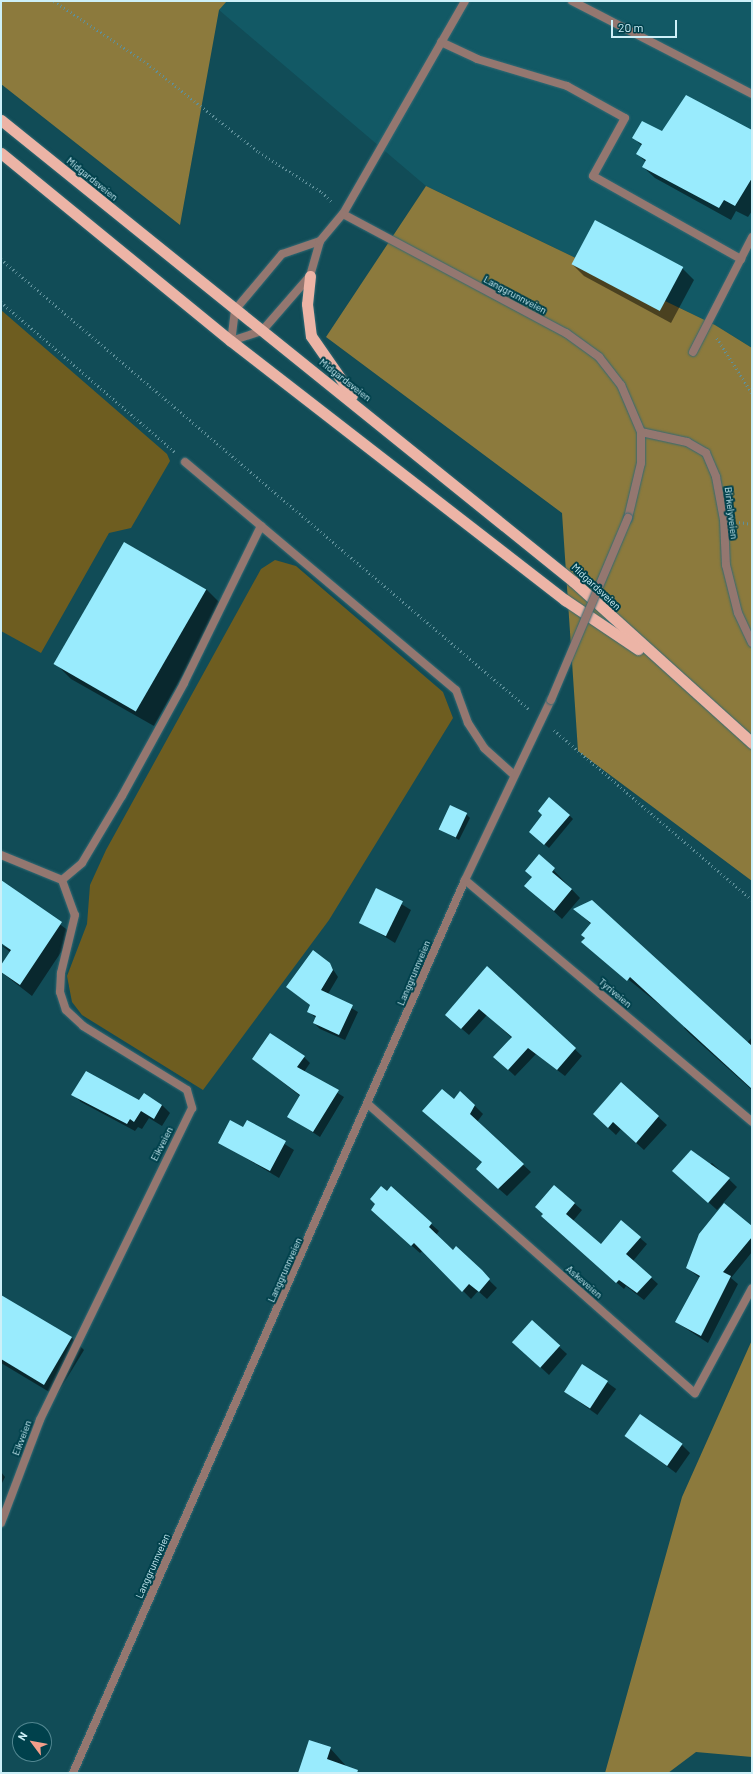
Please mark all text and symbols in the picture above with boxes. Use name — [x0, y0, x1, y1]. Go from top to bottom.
scale bar — [613, 12, 679, 38]
text: 20 m — [618, 20, 644, 34]
street label: Midgardsveien — [64, 155, 120, 203]
street label: Langgrunnveien — [481, 273, 549, 317]
street label: Midgardsveien — [317, 356, 373, 404]
street label: Birkelyveien — [722, 486, 740, 540]
street label: Midgardsveien — [569, 561, 623, 613]
street label: Langgrunnveien — [395, 939, 433, 1007]
street label: Tyriveien — [596, 976, 634, 1010]
street label: Eikveien — [148, 1125, 176, 1163]
street label: Langgrunnveien — [265, 1236, 305, 1304]
street label: Askeveien — [563, 1263, 605, 1301]
street label: Eikveien — [10, 1419, 34, 1457]
street label: Langgrunnveien — [133, 1532, 173, 1600]
north arrow — [12, 1722, 52, 1762]
text: N — [15, 1729, 30, 1742]

